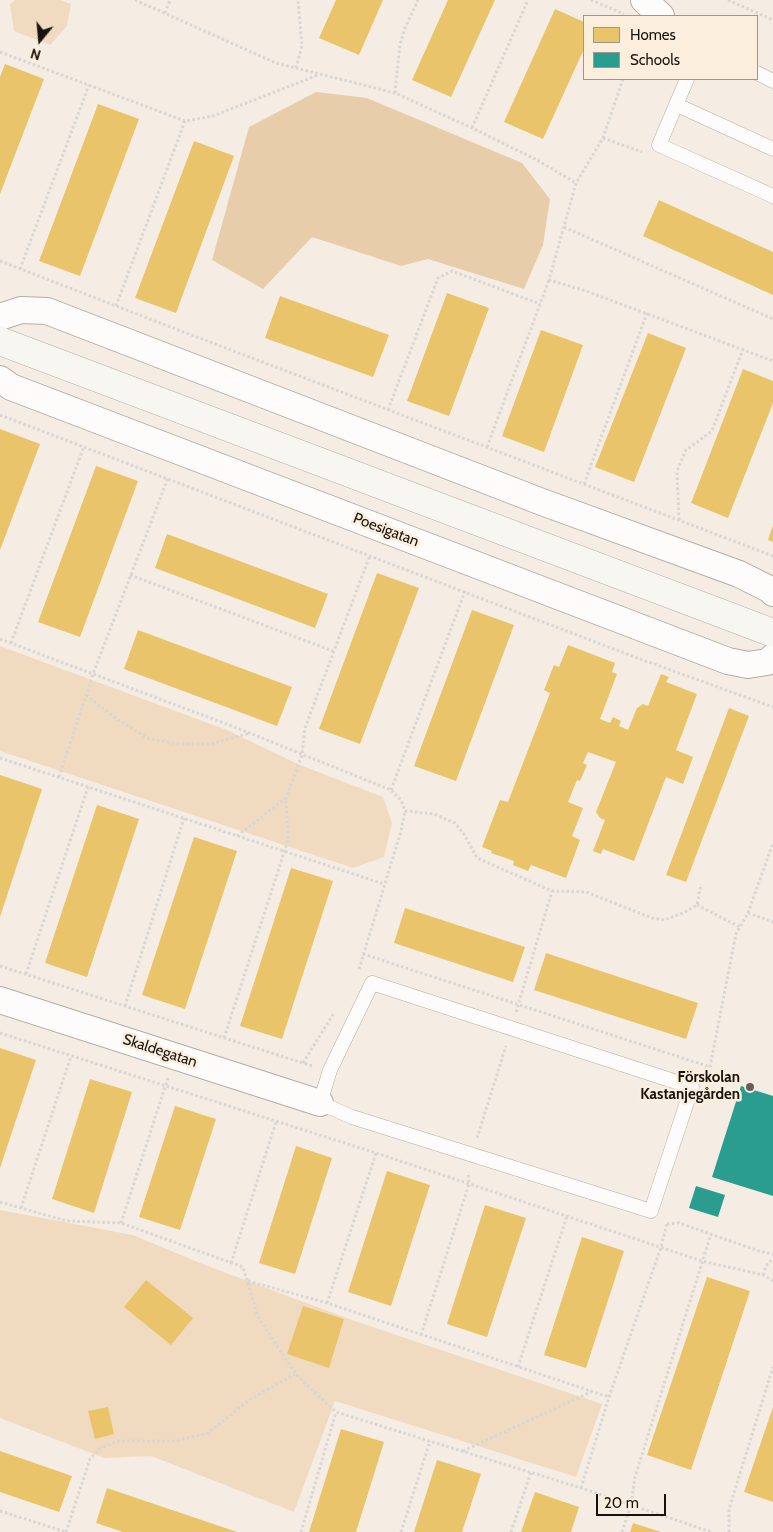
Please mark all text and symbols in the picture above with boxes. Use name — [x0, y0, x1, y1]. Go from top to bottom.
north arrow — [15, 15, 65, 65]
legend — [583, 15, 758, 80]
text: Homes — [630, 26, 676, 44]
text: N — [28, 44, 43, 64]
text: Schools — [630, 51, 680, 69]
street label: Poesigatan — [351, 509, 421, 551]
street label: Skaldegatan — [121, 1031, 199, 1071]
place label: Förskolan Kastanjegården — [640, 1069, 740, 1104]
marker: Förskolan Kastanjegården — [744, 1081, 756, 1093]
scale bar — [598, 1484, 668, 1516]
text: 20 m — [604, 1494, 639, 1512]

